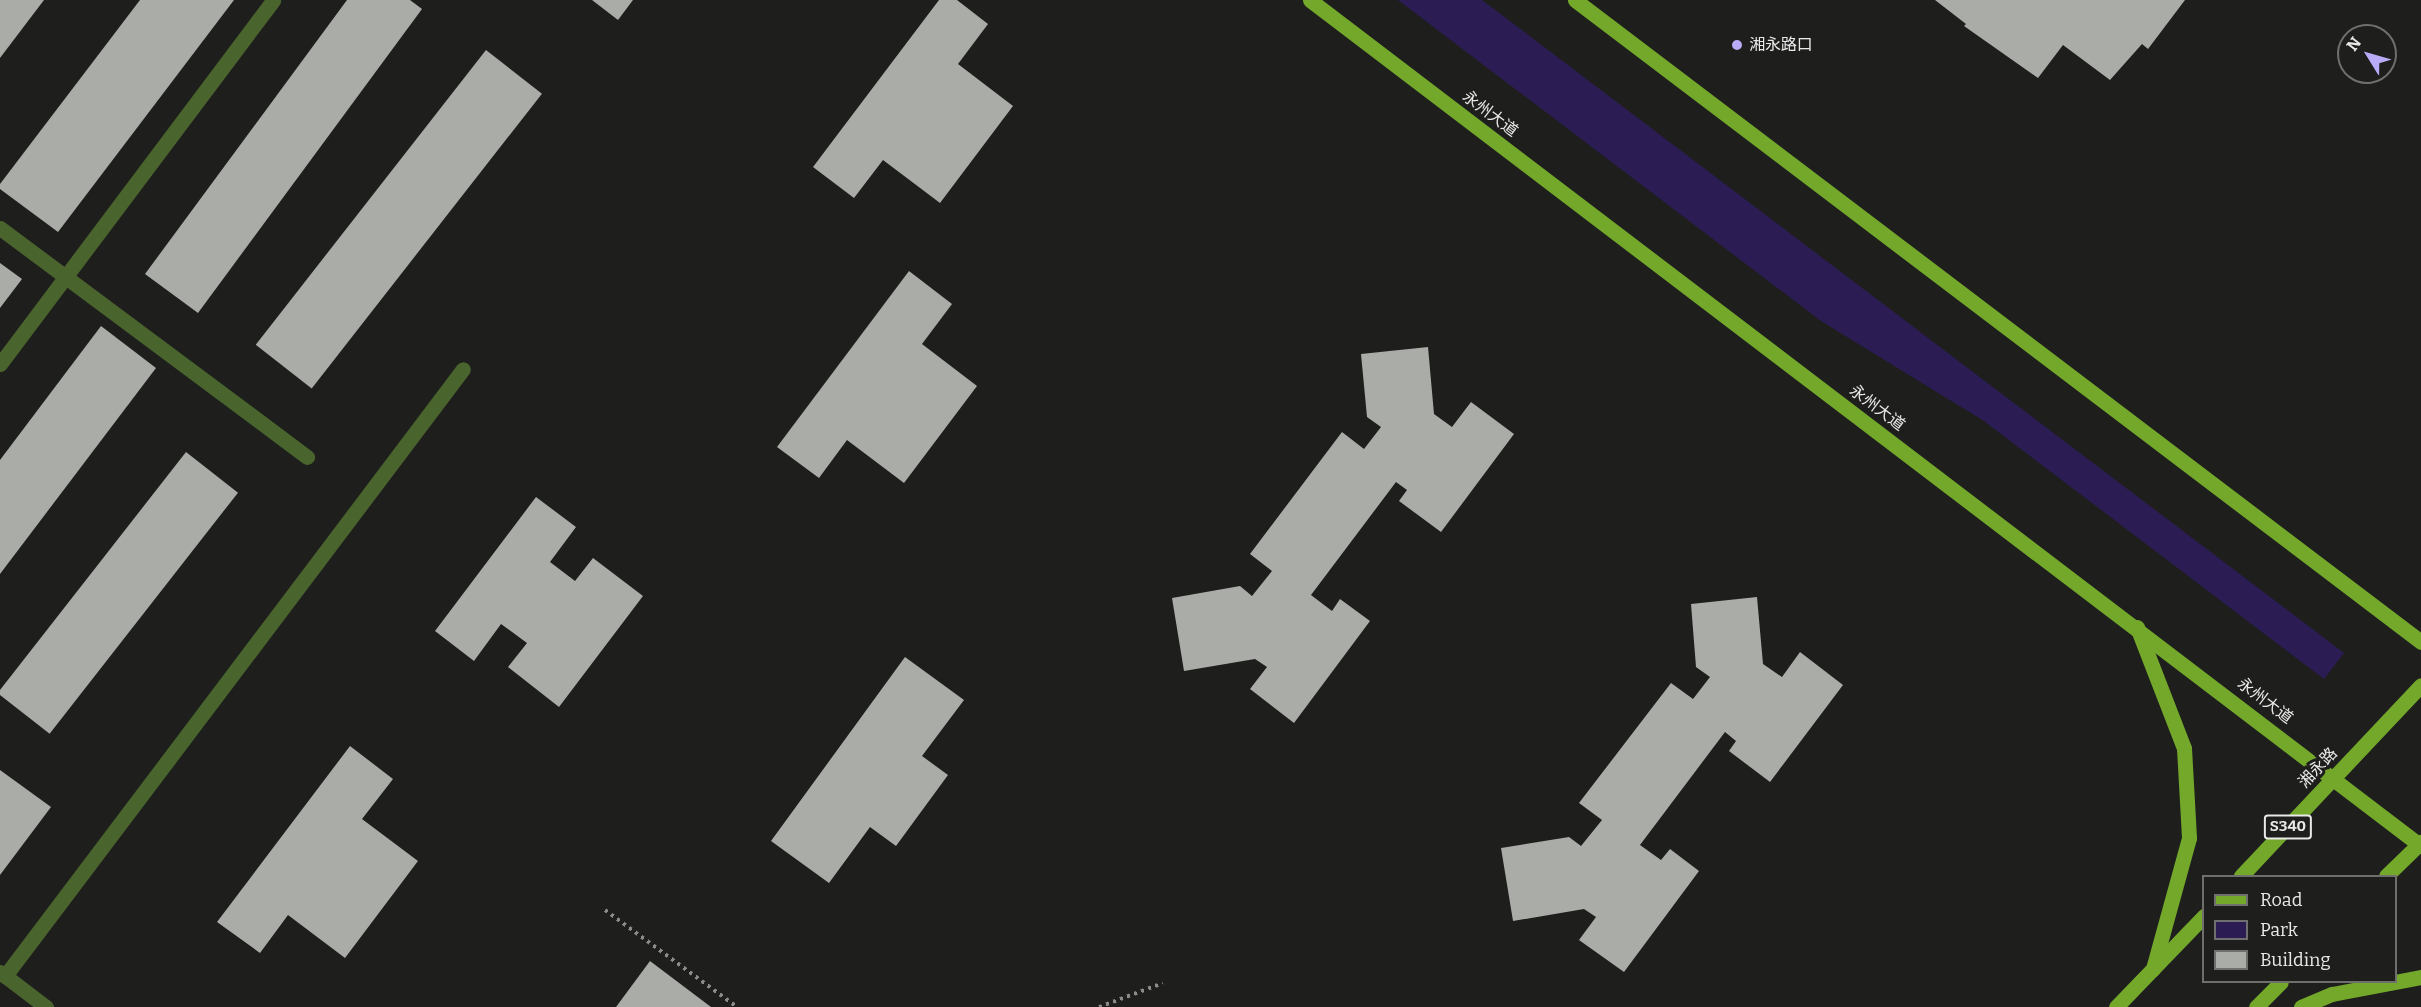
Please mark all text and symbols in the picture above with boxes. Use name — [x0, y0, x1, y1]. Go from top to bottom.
north arrow — [2337, 24, 2397, 84]
text: N — [2343, 33, 2365, 55]
place label: 湘永路口 — [1749, 35, 1813, 55]
marker: 湘永路口 — [1730, 38, 1744, 52]
street label: 永州大道 — [1459, 87, 1521, 141]
street label: 永州大道 — [1846, 381, 1908, 435]
street label: 永州大道 — [2234, 674, 2296, 728]
street label: 湘永路 — [2295, 744, 2341, 792]
road number: S340 — [2262, 815, 2314, 839]
legend — [2202, 875, 2397, 983]
text: Road — [2260, 889, 2302, 911]
text: Park — [2260, 919, 2298, 941]
text: Building — [2260, 949, 2331, 971]

